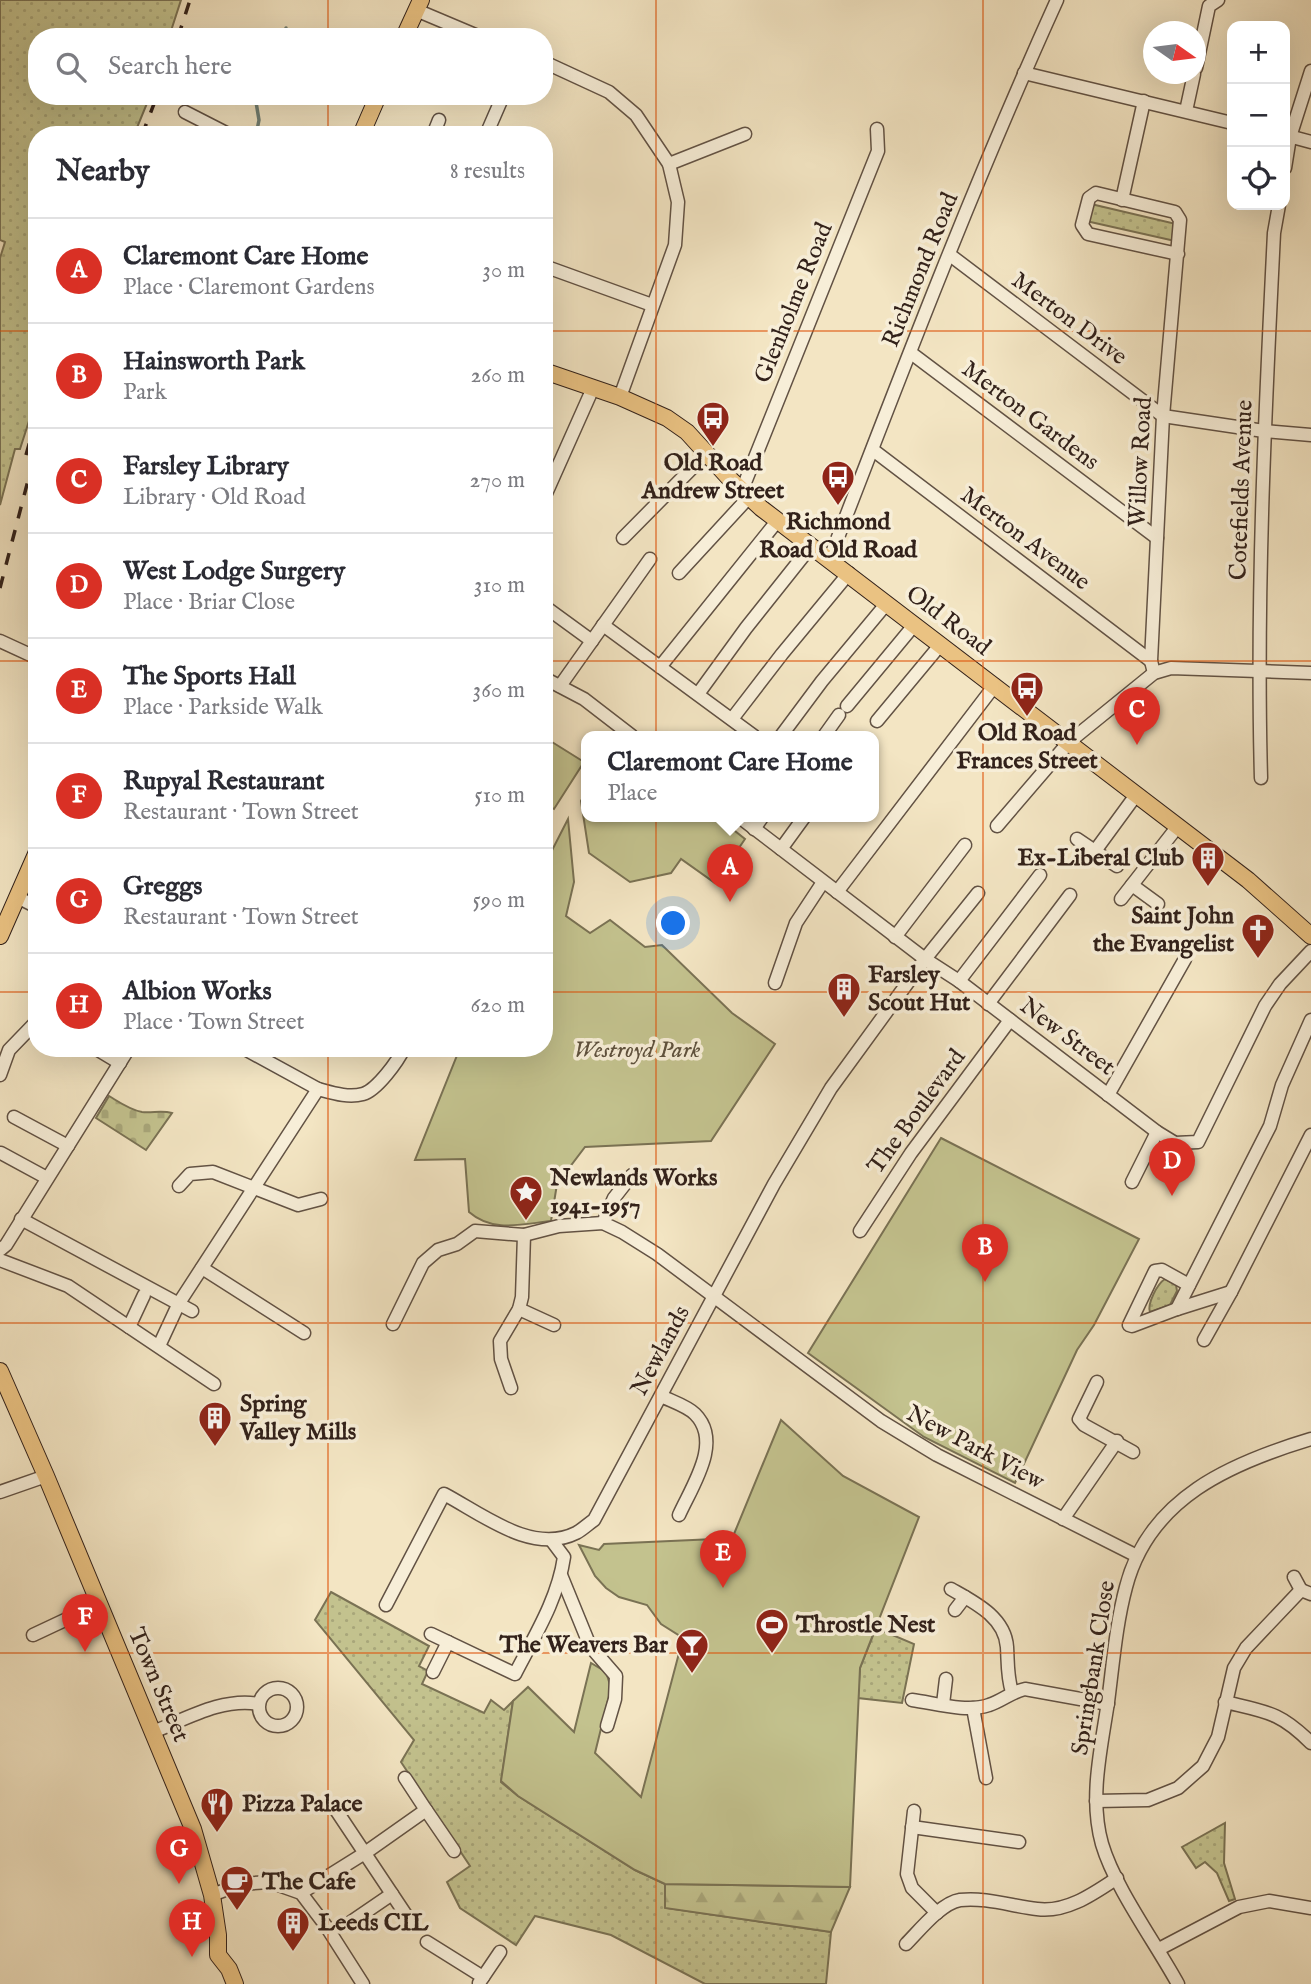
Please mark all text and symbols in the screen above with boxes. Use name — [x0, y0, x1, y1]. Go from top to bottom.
north arrow — [1143, 21, 1206, 84]
map controls — [1227, 21, 1290, 210]
button: + — [1227, 21, 1290, 84]
search box — [28, 28, 553, 105]
icon: search — [52, 48, 90, 86]
text: Search here — [108, 50, 232, 83]
button: − — [1227, 84, 1290, 147]
button: locate — [1227, 147, 1290, 210]
text: Nearby — [56, 153, 149, 191]
text: 8 results — [450, 157, 525, 186]
street label: Richmond Road — [876, 188, 966, 352]
street label: Glenholme Road — [748, 218, 840, 388]
text: Claremont Care Home — [123, 240, 369, 273]
text: A — [71, 256, 87, 285]
text: 30 m — [482, 256, 525, 285]
street label: Merton Drive — [1005, 265, 1133, 373]
text: Place · Claremont Gardens — [123, 273, 375, 302]
text: Hainsworth Park — [123, 345, 305, 378]
street label: Merton Gardens — [955, 354, 1105, 478]
text: B — [71, 361, 87, 390]
text: 260 m — [470, 361, 525, 390]
text: Park — [123, 378, 167, 407]
street label: Willow Road — [1122, 396, 1160, 528]
bus stop icon: Old Road Andrew Street — [694, 399, 732, 448]
street label: Cotefields Avenue — [1223, 399, 1261, 581]
place label: Old Road Andrew Street — [641, 448, 785, 507]
text: Farsley Library — [123, 450, 289, 483]
bus stop icon: Richmond Road Old Road — [819, 458, 857, 507]
text: C — [71, 466, 87, 495]
text: 270 m — [470, 466, 525, 495]
street label: Merton Avenue — [954, 480, 1096, 598]
text: Library · Old Road — [123, 483, 305, 512]
place label: Richmond Road Old Road — [759, 507, 918, 566]
text: West Lodge Surgery — [123, 555, 345, 588]
text: D — [70, 571, 88, 600]
text: 310 m — [474, 571, 525, 600]
street label: Old Road — [899, 579, 997, 663]
text: Place · Briar Close — [123, 588, 295, 617]
text: The Sports Hall — [123, 660, 296, 693]
bus stop icon: Old Road Frances Street — [1008, 669, 1046, 718]
text: E — [71, 676, 87, 705]
text: 360 m — [473, 676, 525, 705]
pin: C — [1114, 687, 1160, 745]
text: Place · Parkside Walk — [123, 693, 323, 722]
place label: Old Road Frances Street — [956, 718, 1099, 777]
popup — [581, 731, 879, 822]
text: Claremont Care Home — [607, 746, 853, 779]
text: Rupyal Restaurant — [123, 765, 324, 798]
text: Place — [607, 779, 657, 808]
text: F — [72, 781, 86, 810]
text: 510 m — [474, 781, 525, 810]
text: Restaurant · Town Street — [123, 798, 359, 827]
building icon: Ex-Liberal Club — [1189, 839, 1227, 888]
place label: Ex-Liberal Club — [1017, 843, 1184, 874]
pin: A — [707, 844, 753, 902]
text: Greggs — [123, 870, 203, 903]
text: G — [70, 886, 88, 915]
text: 590 m — [473, 886, 525, 915]
place label: Saint John the Evangelist — [1093, 901, 1235, 960]
text: Restaurant · Town Street — [123, 903, 359, 932]
your location — [656, 906, 690, 940]
church icon: Saint John the Evangelist — [1239, 911, 1277, 960]
place label: Farsley Scout Hut — [868, 960, 971, 1019]
building icon: Farsley Scout Hut — [825, 970, 863, 1019]
text: Albion Works — [123, 975, 272, 1008]
text: H — [69, 991, 89, 1020]
text: 620 m — [470, 991, 525, 1020]
street label: New Street — [1013, 991, 1121, 1083]
text: Place · Town Street — [123, 1008, 304, 1037]
park label: Westroyd Park — [574, 1035, 701, 1066]
street label: The Boulevard — [861, 1043, 973, 1181]
pin: D — [1149, 1138, 1195, 1196]
place label: Newlands Works 1941-1957 — [549, 1163, 718, 1222]
place icon: Newlands Works 1941-1957 — [507, 1173, 545, 1222]
pin: B — [962, 1224, 1008, 1282]
street label: Newlands — [624, 1301, 698, 1401]
place label: Spring Valley Mills — [239, 1389, 357, 1448]
building icon: Spring Valley Mills — [196, 1399, 234, 1448]
street label: New Park View — [901, 1399, 1050, 1498]
pin: E — [700, 1530, 746, 1588]
street label: Springbank Close — [1065, 1578, 1123, 1758]
pin: F — [62, 1594, 108, 1652]
sports icon: Throstle Nest — [753, 1606, 791, 1655]
place label: Throstle Nest — [795, 1610, 936, 1641]
street label: Town Street — [120, 1623, 196, 1747]
bar icon: The Weavers Bar — [673, 1626, 711, 1675]
place label: The Weavers Bar — [499, 1630, 668, 1661]
restaurant icon: Pizza Palace — [198, 1785, 236, 1834]
place label: Pizza Palace — [242, 1789, 362, 1820]
pin: G — [156, 1826, 202, 1884]
cafe icon: The Cafe — [218, 1863, 256, 1912]
place label: The Cafe — [261, 1867, 356, 1898]
pin: H — [169, 1899, 215, 1957]
building icon: Leeds CIL — [274, 1904, 312, 1953]
place label: Leeds CIL — [318, 1908, 429, 1939]

